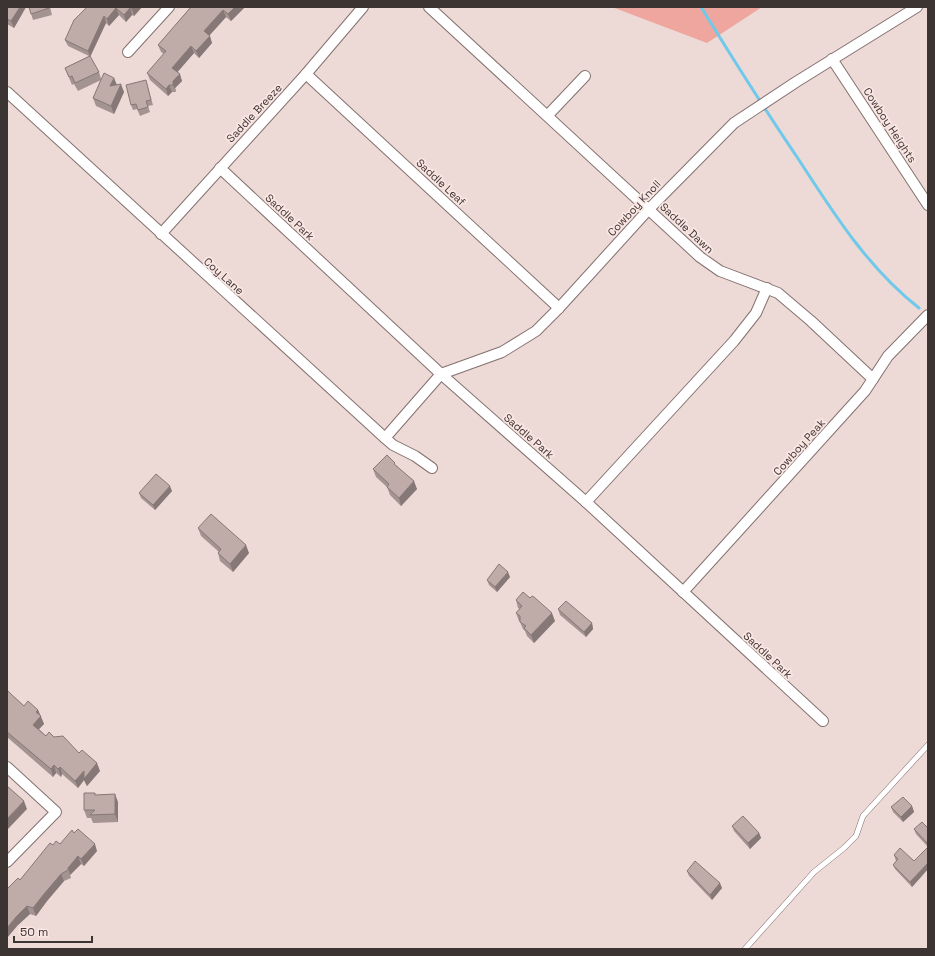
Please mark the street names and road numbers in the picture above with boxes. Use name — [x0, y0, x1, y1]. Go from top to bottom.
street label: Saddle Breeze — [223, 81, 285, 145]
street label: Cowboy Heights — [860, 85, 920, 165]
street label: Saddle Leaf — [413, 156, 469, 209]
street label: Cowboy Knoll — [604, 177, 664, 239]
street label: Saddle Park — [263, 191, 318, 243]
street label: Saddle Dawn — [657, 200, 717, 256]
street label: Coy Lane — [201, 254, 247, 298]
street label: Saddle Park — [501, 410, 557, 462]
street label: Cowboy Peak — [770, 416, 828, 478]
street label: Saddle Park — [741, 629, 796, 681]

